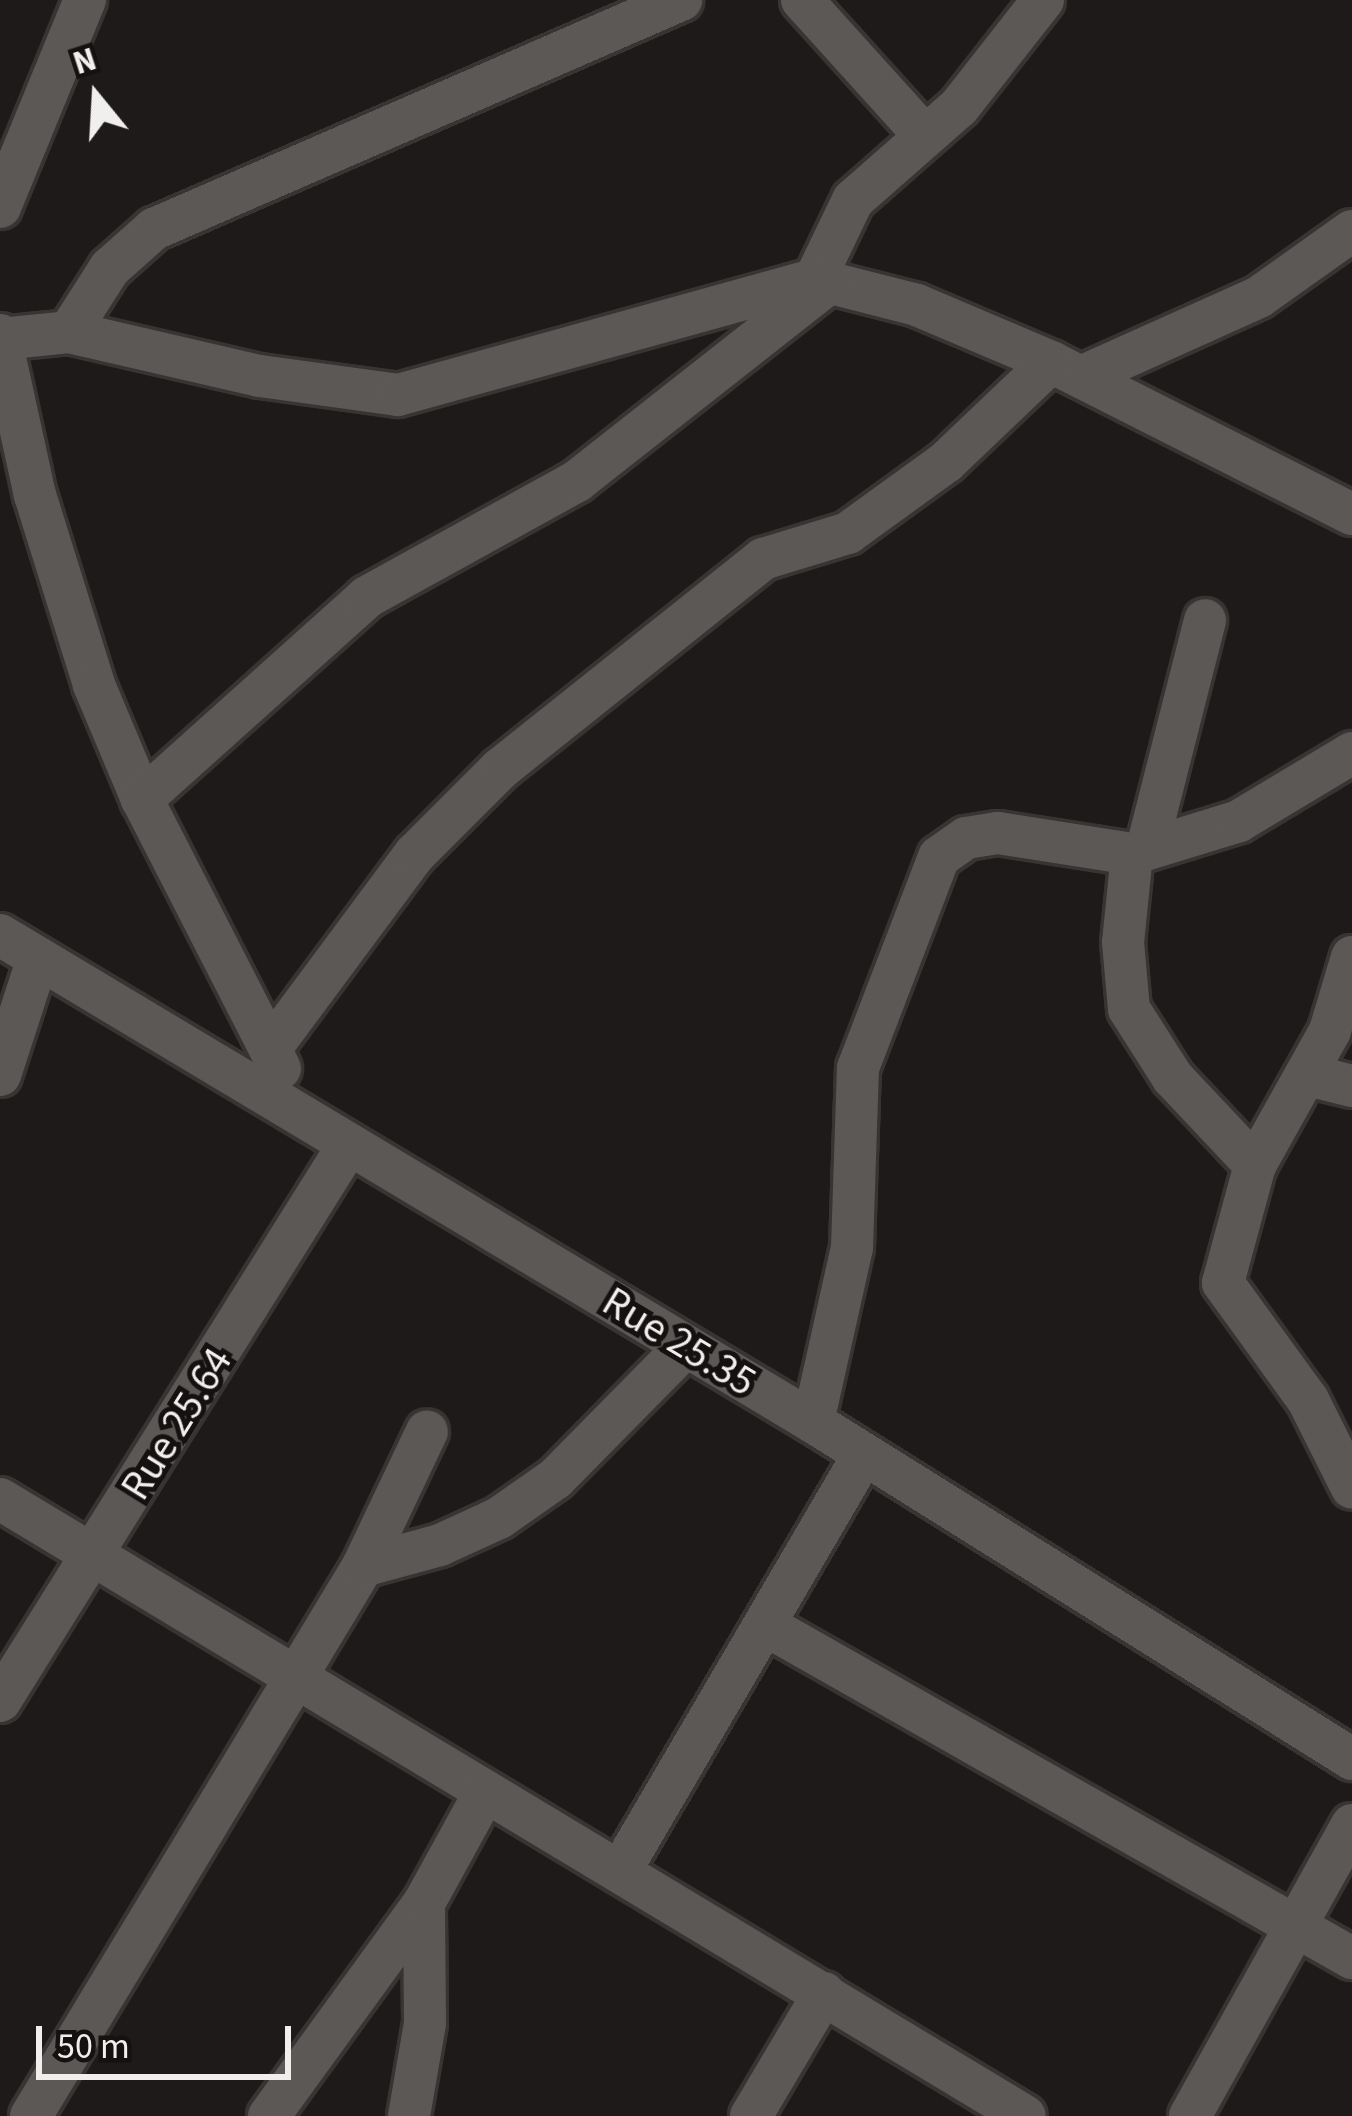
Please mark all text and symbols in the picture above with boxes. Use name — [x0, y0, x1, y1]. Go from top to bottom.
north arrow — [36, 36, 156, 156]
text: N — [67, 36, 102, 87]
street label: Rue 25.35 — [593, 1277, 765, 1407]
street label: Rue 25.64 — [111, 1339, 243, 1509]
scale bar — [42, 2002, 297, 2076]
text: 50 m — [57, 2021, 130, 2072]

